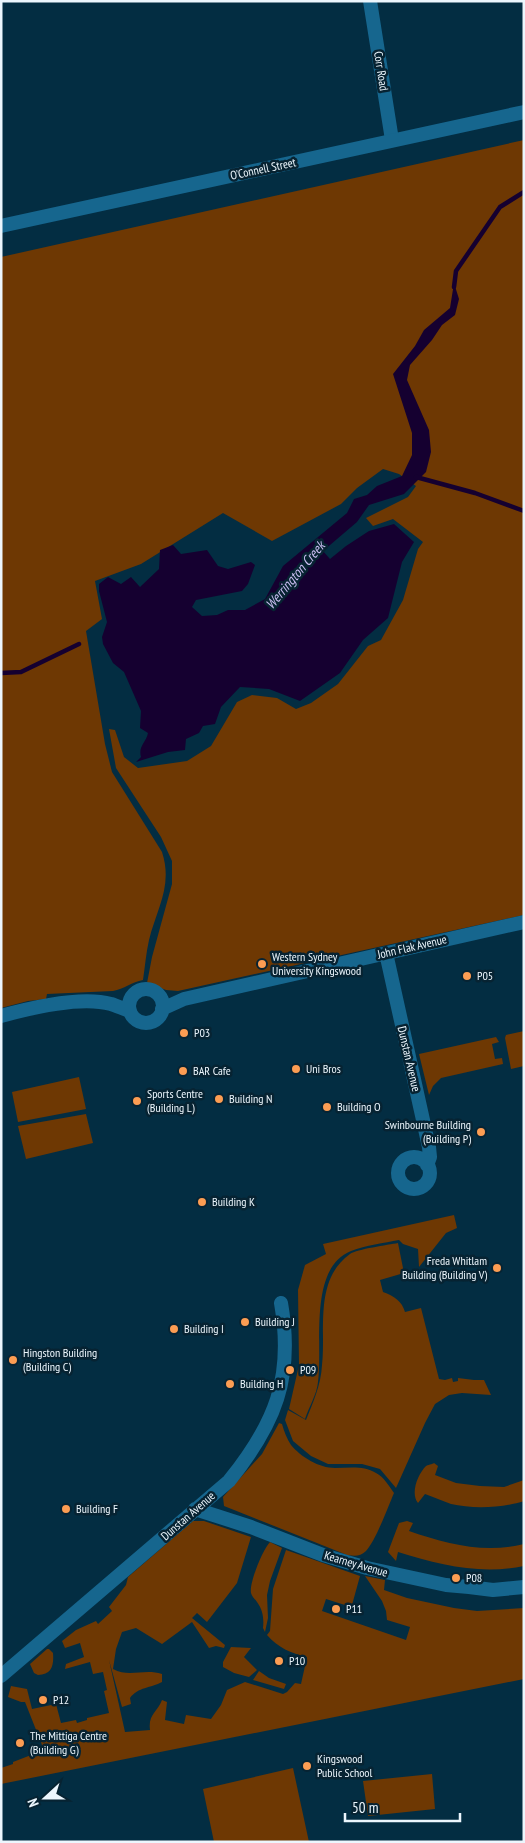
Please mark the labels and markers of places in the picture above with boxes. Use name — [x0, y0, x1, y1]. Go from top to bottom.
place label: Western Sydney University Kingswood — [272, 949, 361, 978]
marker: Western Sydney University Kingswood — [256, 958, 268, 970]
place label: P05 — [477, 968, 493, 983]
marker: P05 — [461, 970, 473, 982]
place label: P03 — [194, 1025, 210, 1040]
marker: P03 — [178, 1027, 190, 1039]
place label: Uni Bros — [306, 1061, 341, 1076]
place label: BAR Cafe — [193, 1063, 231, 1078]
marker: Uni Bros — [290, 1063, 302, 1075]
marker: BAR Cafe — [177, 1065, 189, 1077]
place label: Sports Centre (Building L) — [147, 1086, 203, 1115]
place label: Building N — [229, 1091, 273, 1106]
marker: Building N — [213, 1093, 225, 1105]
marker: Sports Centre (Building L) — [131, 1095, 143, 1107]
place label: Building O — [337, 1099, 381, 1114]
marker: Building O — [321, 1101, 333, 1113]
place label: Swinbourne Building (Building P) — [385, 1117, 471, 1146]
marker: Swinbourne Building (Building P) — [475, 1126, 487, 1138]
place label: Building K — [212, 1194, 255, 1209]
marker: Building K — [196, 1196, 208, 1208]
place label: Freda Whitlam Building (Building V) — [402, 1253, 487, 1282]
marker: Freda Whitlam Building (Building V) — [491, 1262, 503, 1274]
place label: Building J — [255, 1314, 295, 1329]
marker: Building J — [239, 1316, 251, 1328]
place label: Building I — [184, 1321, 224, 1336]
marker: Building I — [168, 1323, 180, 1335]
place label: Hingston Building (Building C) — [23, 1345, 97, 1374]
marker: Hingston Building (Building C) — [7, 1354, 19, 1366]
place label: P09 — [300, 1362, 316, 1377]
marker: P09 — [284, 1364, 296, 1376]
place label: Building H — [240, 1376, 284, 1391]
marker: Building H — [224, 1378, 236, 1390]
place label: Building F — [76, 1501, 118, 1516]
marker: Building F — [60, 1503, 72, 1515]
place label: P08 — [466, 1570, 482, 1585]
marker: P08 — [450, 1572, 462, 1584]
place label: P11 — [346, 1601, 362, 1616]
marker: P11 — [330, 1603, 342, 1615]
place label: P10 — [289, 1653, 305, 1668]
marker: P10 — [273, 1655, 285, 1667]
place label: P12 — [53, 1692, 69, 1707]
marker: P12 — [37, 1694, 49, 1706]
place label: The Mittiga Centre (Building G) — [30, 1728, 107, 1757]
marker: The Mittiga Centre (Building G) — [14, 1737, 26, 1749]
place label: Kingswood Public School — [317, 1751, 373, 1780]
marker: Kingswood Public School — [301, 1760, 313, 1772]

